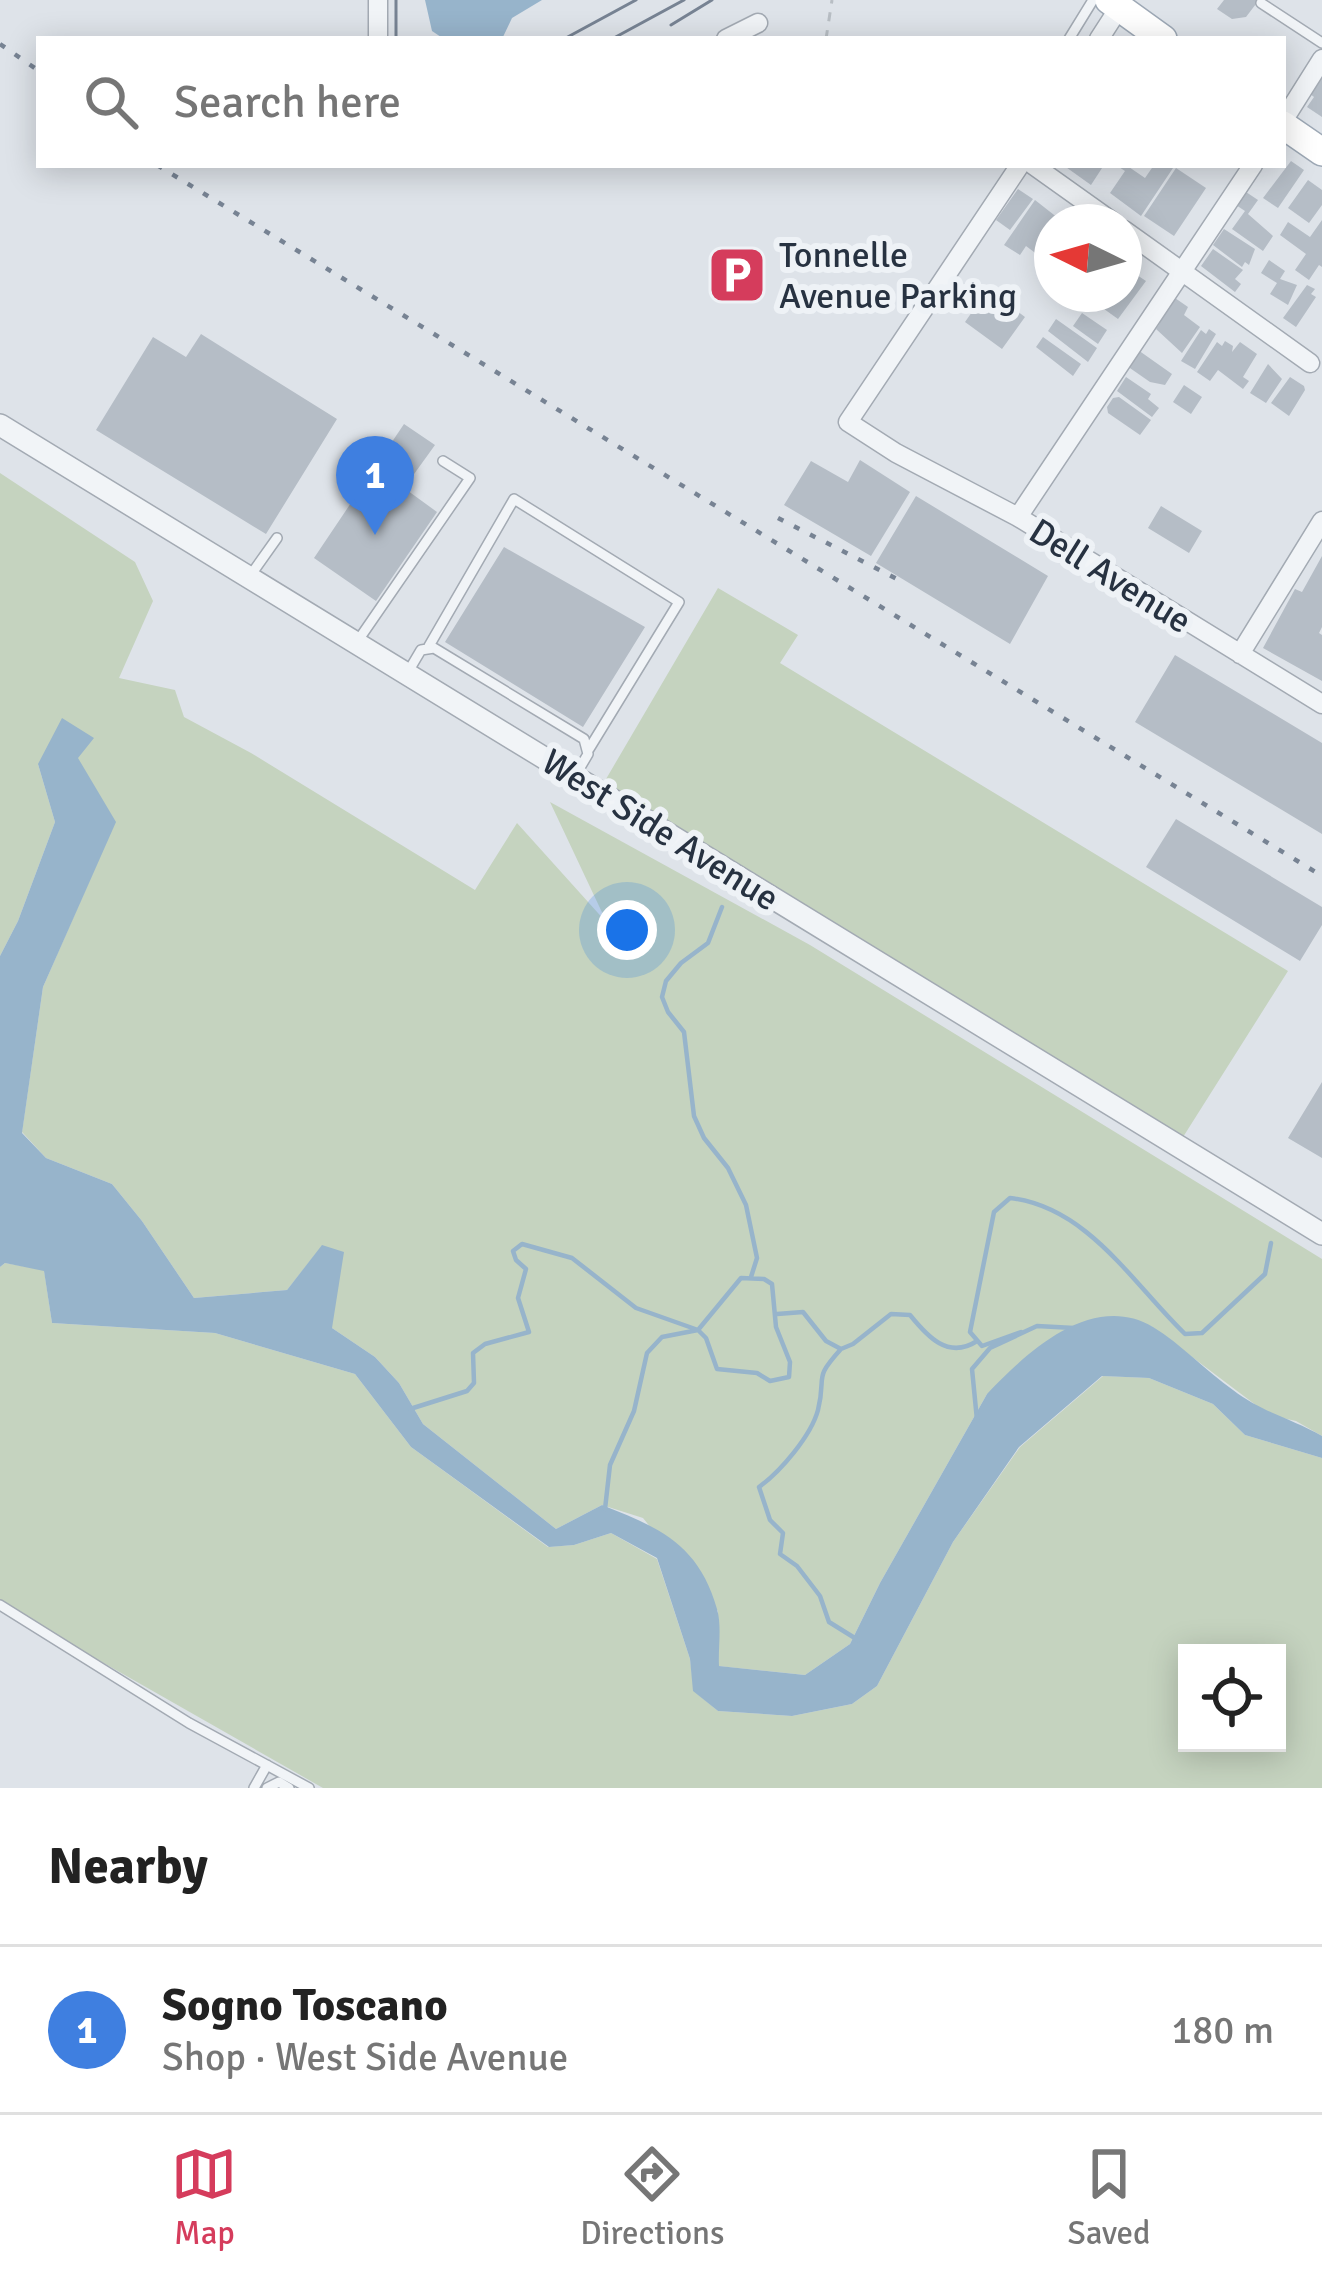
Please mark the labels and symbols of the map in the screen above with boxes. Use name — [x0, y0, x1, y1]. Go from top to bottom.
north arrow — [1034, 204, 1142, 312]
place label: Tonnelle Avenue Parking — [779, 233, 1017, 319]
parking icon: Tonnelle Avenue Parking — [706, 244, 768, 306]
pin: 1 — [336, 436, 414, 535]
street label: Dell Avenue — [1021, 509, 1200, 644]
street label: West Side Avenue — [533, 739, 787, 921]
your location — [597, 900, 657, 960]

